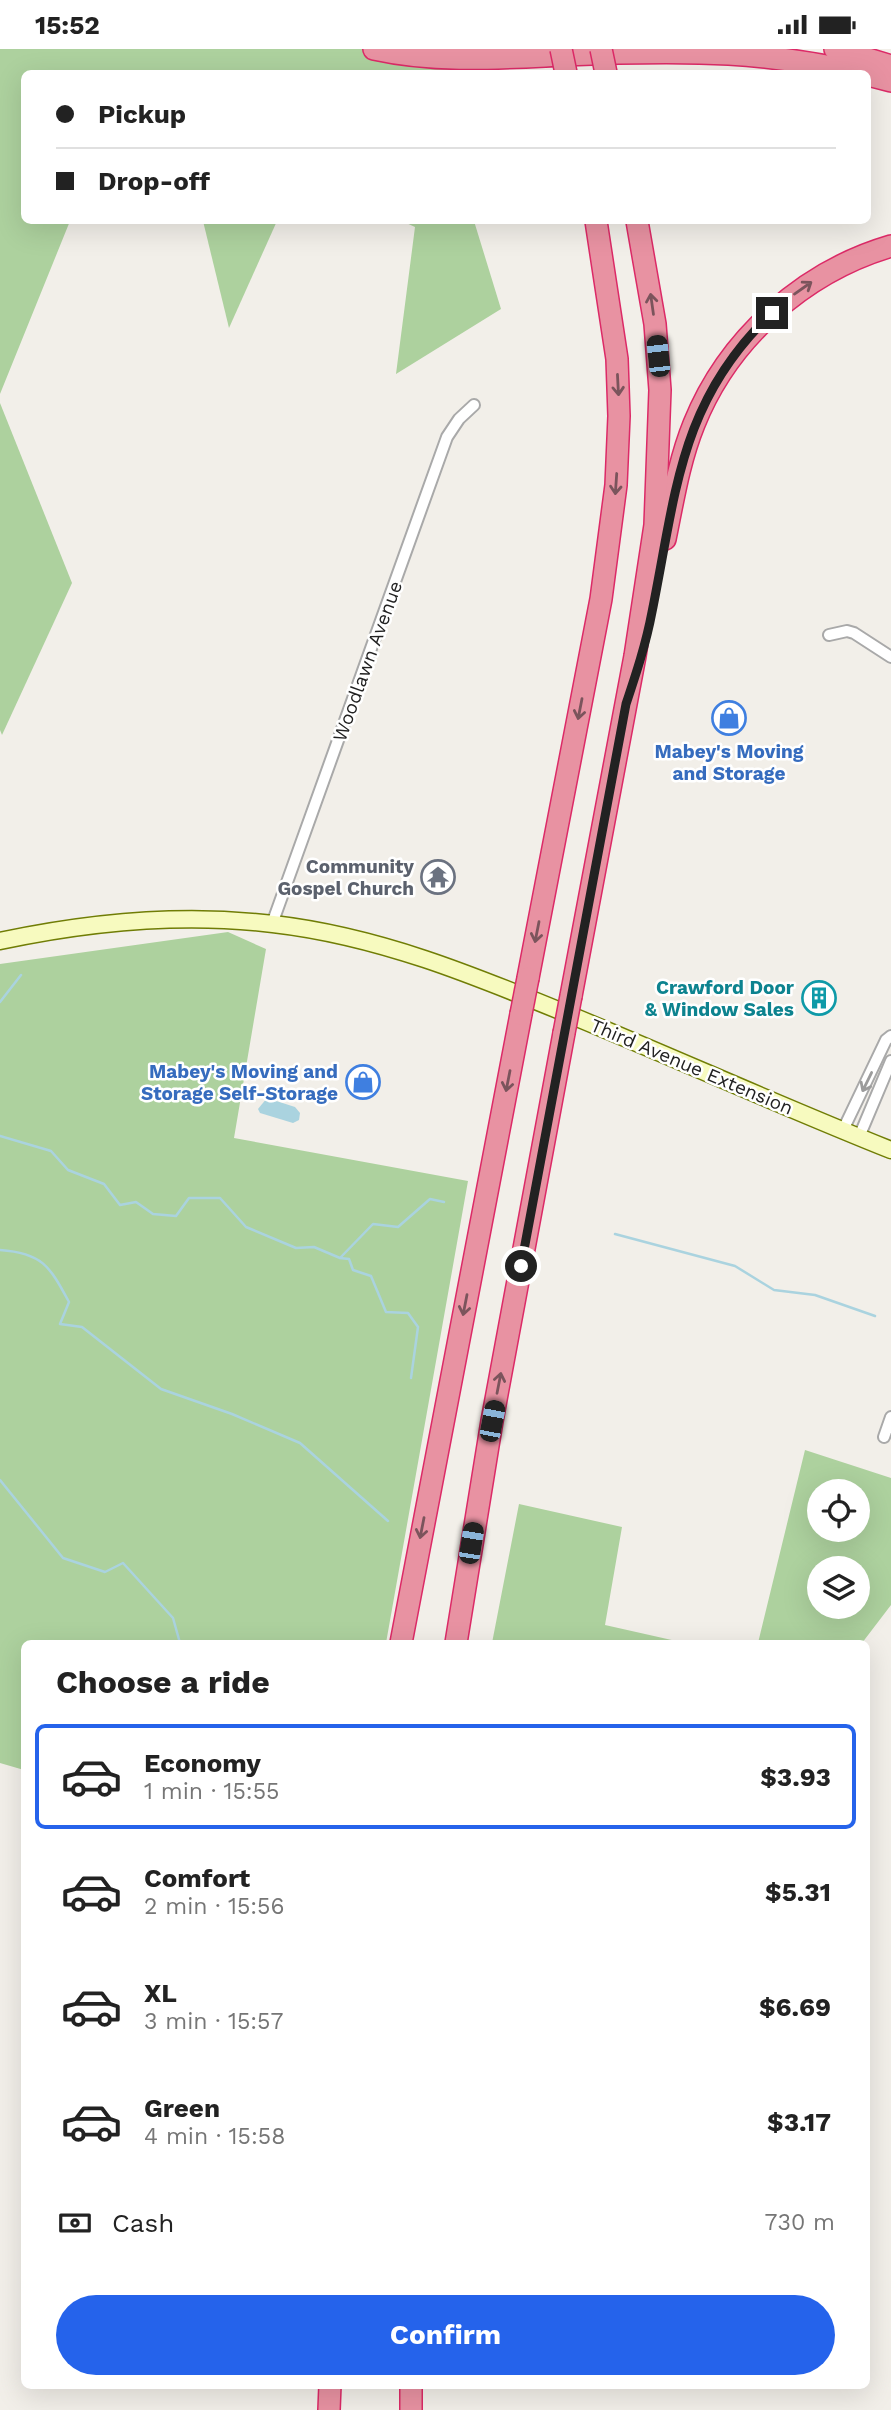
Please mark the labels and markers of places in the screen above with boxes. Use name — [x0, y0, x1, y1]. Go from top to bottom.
shop icon: Mabey's Moving and Storage — [710, 699, 748, 737]
place label: Mabey's Moving and Storage — [655, 740, 804, 785]
place label: Community Gospel Church — [277, 855, 414, 900]
temple icon: Community Gospel Church — [419, 858, 457, 896]
place label: Crawford Door & Window Sales — [645, 976, 795, 1021]
building icon: Crawford Door & Window Sales — [800, 979, 838, 1017]
place label: Mabey's Moving and Storage Self-Storage — [141, 1060, 338, 1105]
shop icon: Mabey's Moving and Storage Self-Storage — [344, 1063, 382, 1101]

